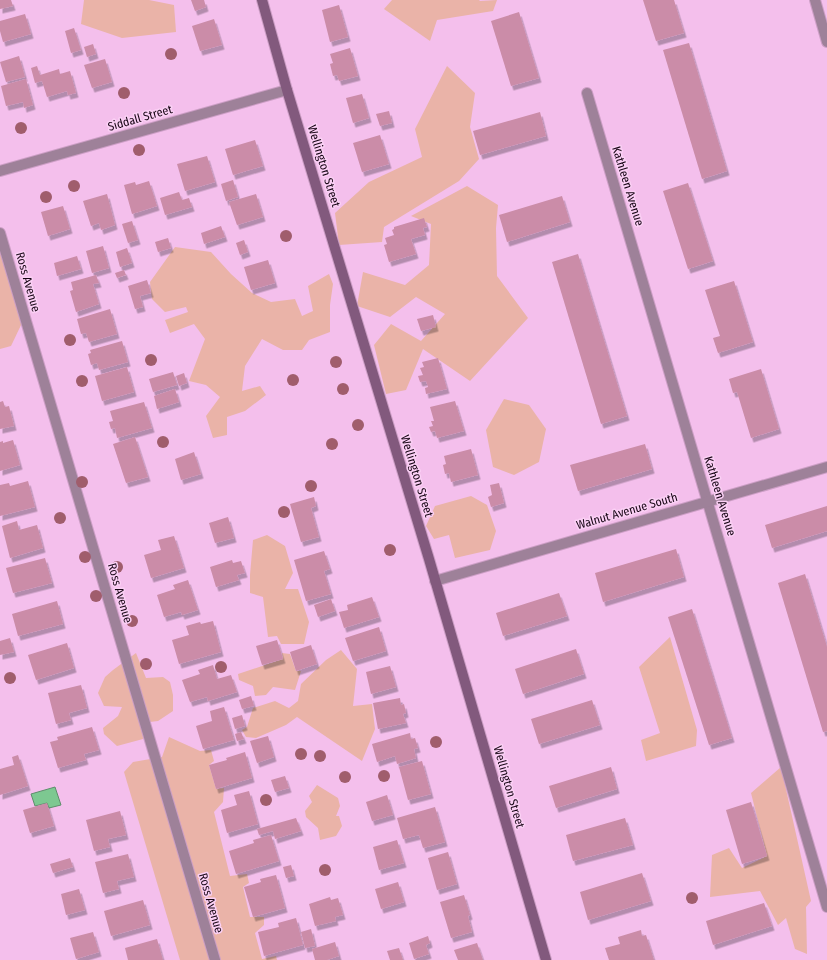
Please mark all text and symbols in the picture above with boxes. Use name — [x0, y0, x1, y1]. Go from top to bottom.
street label: Siddall Street — [106, 102, 174, 134]
street label: Wellington Street — [305, 123, 343, 209]
street label: Kathleen Avenue — [609, 144, 647, 228]
street label: Ross Avenue — [13, 250, 43, 314]
street label: Wellington Street — [398, 433, 436, 519]
street label: Kathleen Avenue — [701, 454, 739, 538]
street label: Walnut Avenue South — [575, 490, 679, 532]
street label: Ross Avenue — [105, 561, 135, 625]
street label: Wellington Street — [491, 744, 527, 830]
street label: Ross Avenue — [196, 871, 226, 935]

